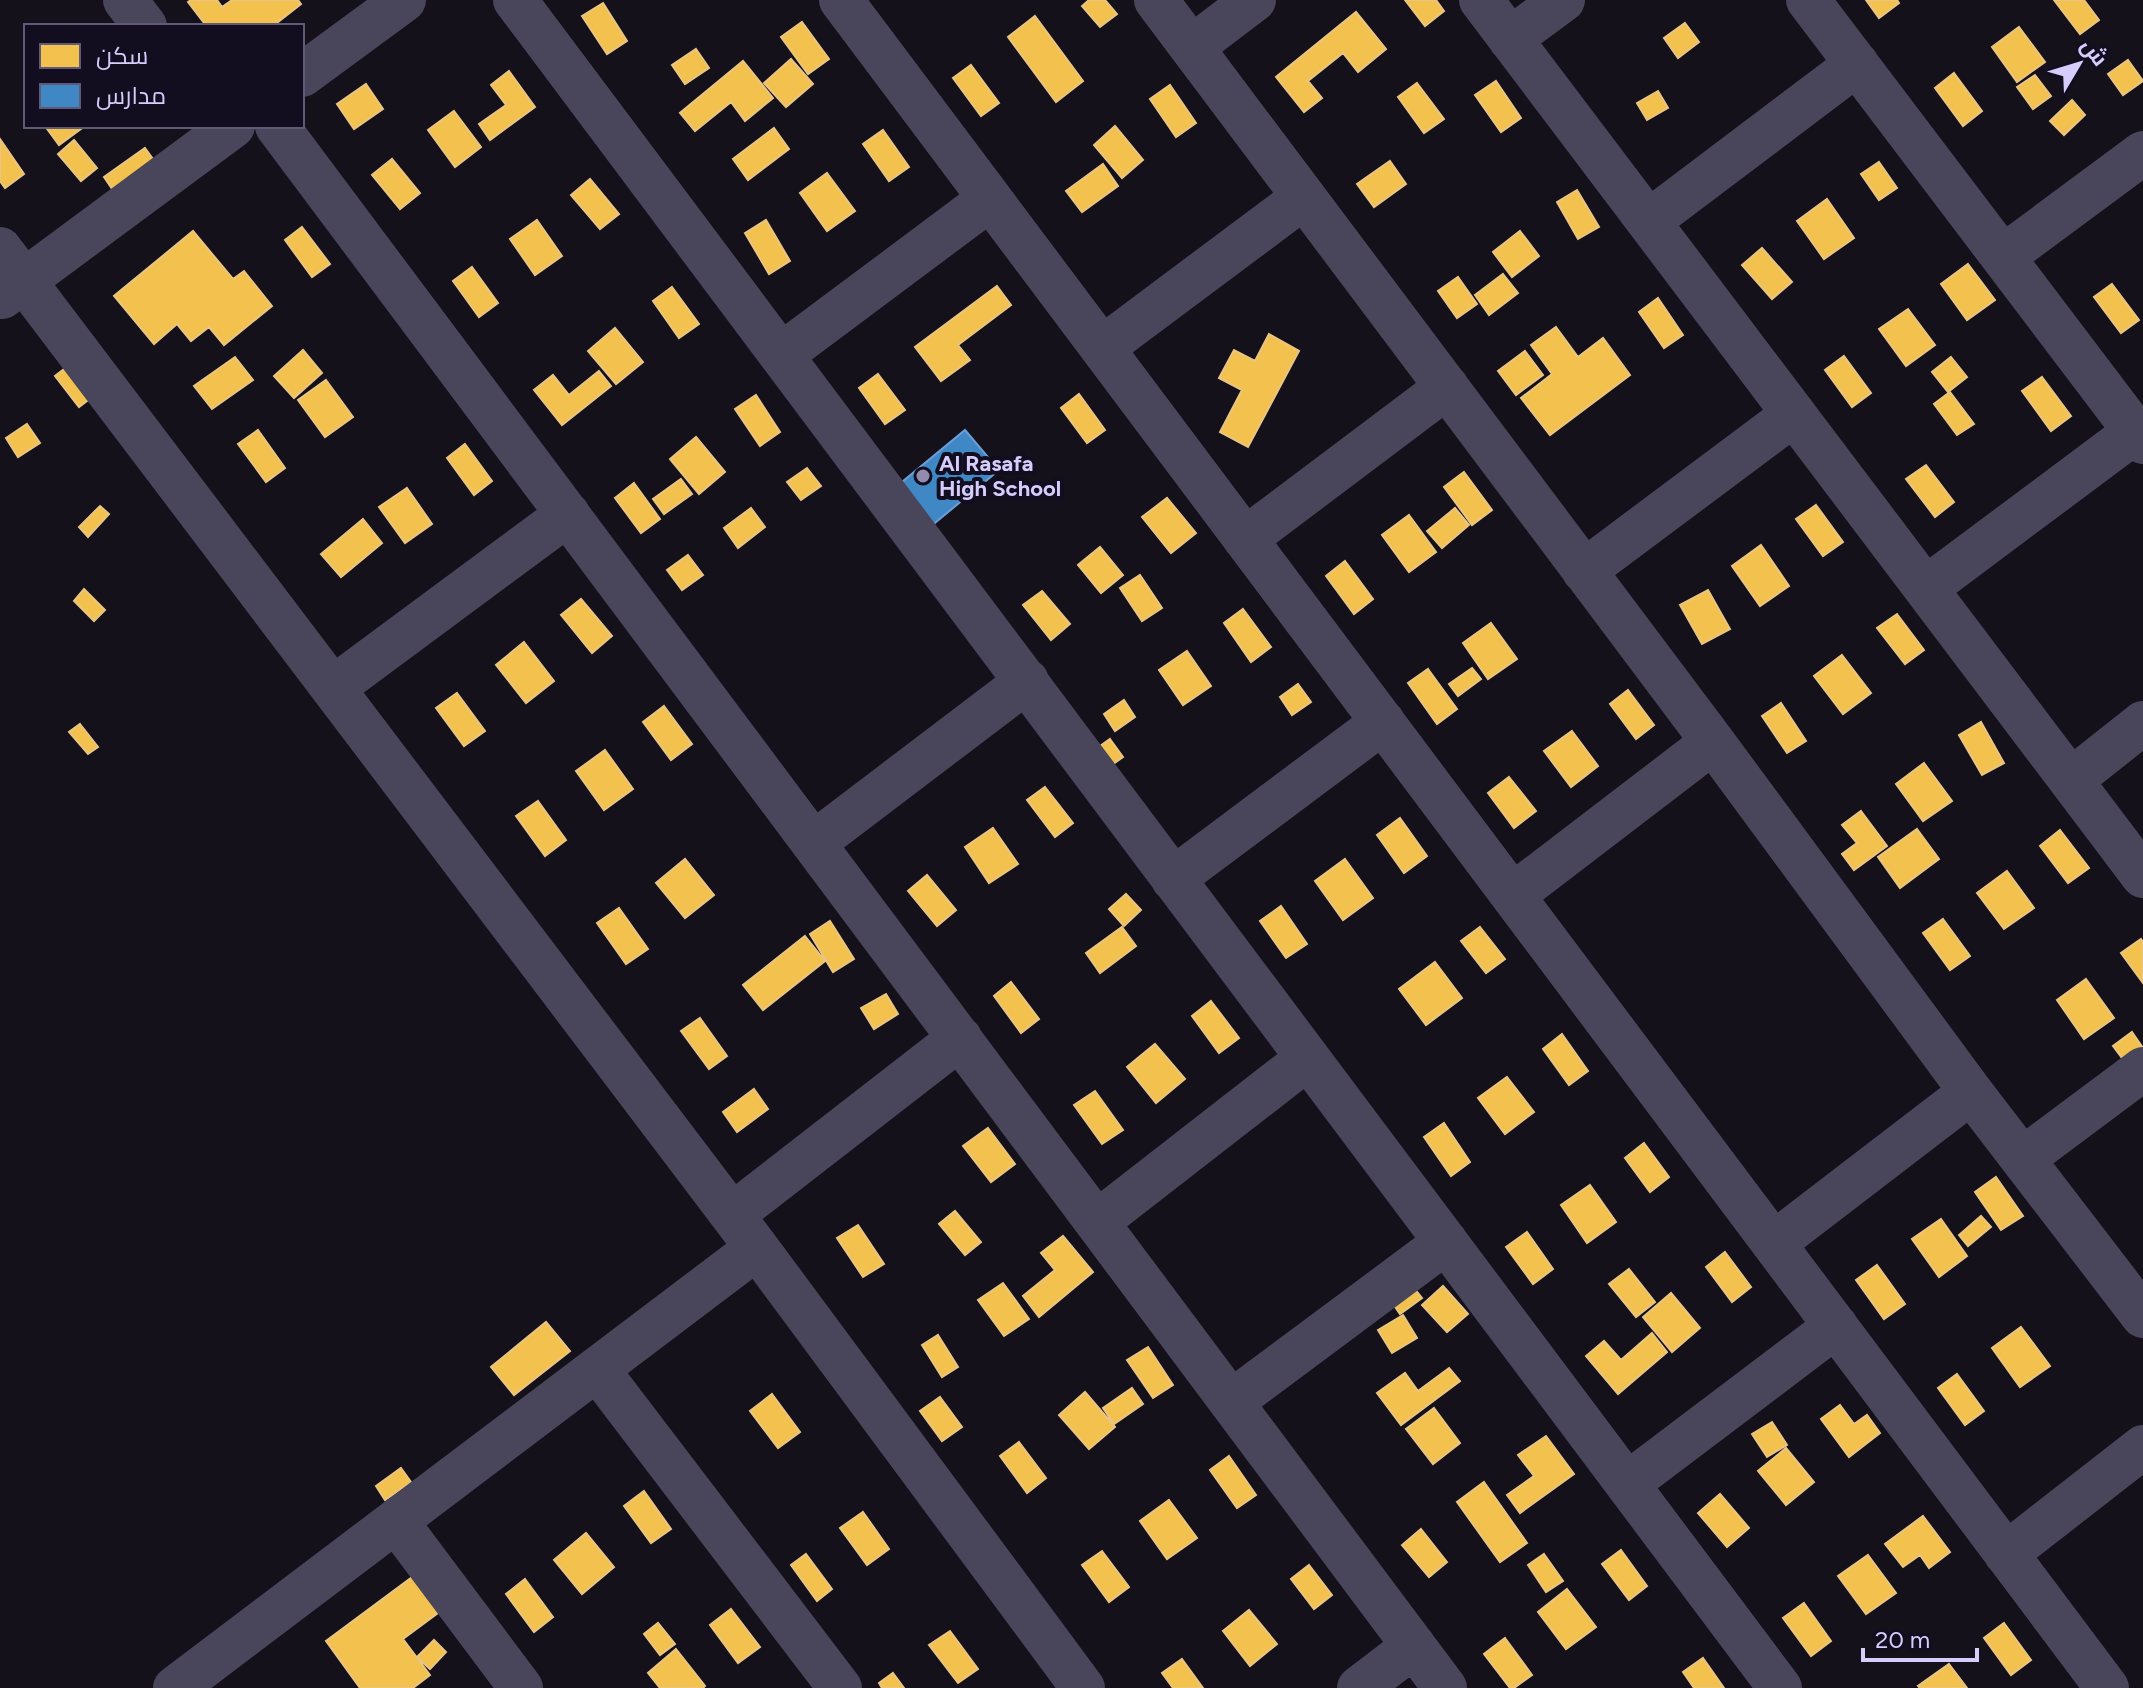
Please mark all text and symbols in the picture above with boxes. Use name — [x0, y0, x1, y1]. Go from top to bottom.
legend — [24, 24, 304, 128]
north arrow — [2039, 24, 2119, 104]
text: ش — [2075, 33, 2114, 71]
text: سكن — [96, 41, 148, 70]
text: مدارس — [96, 81, 166, 110]
place label: Al Rasafa High School — [939, 450, 1061, 502]
marker: Al Rasafa High School — [914, 467, 932, 485]
scale bar — [1863, 1612, 1977, 1662]
text: 20 m — [1875, 1625, 1930, 1654]

